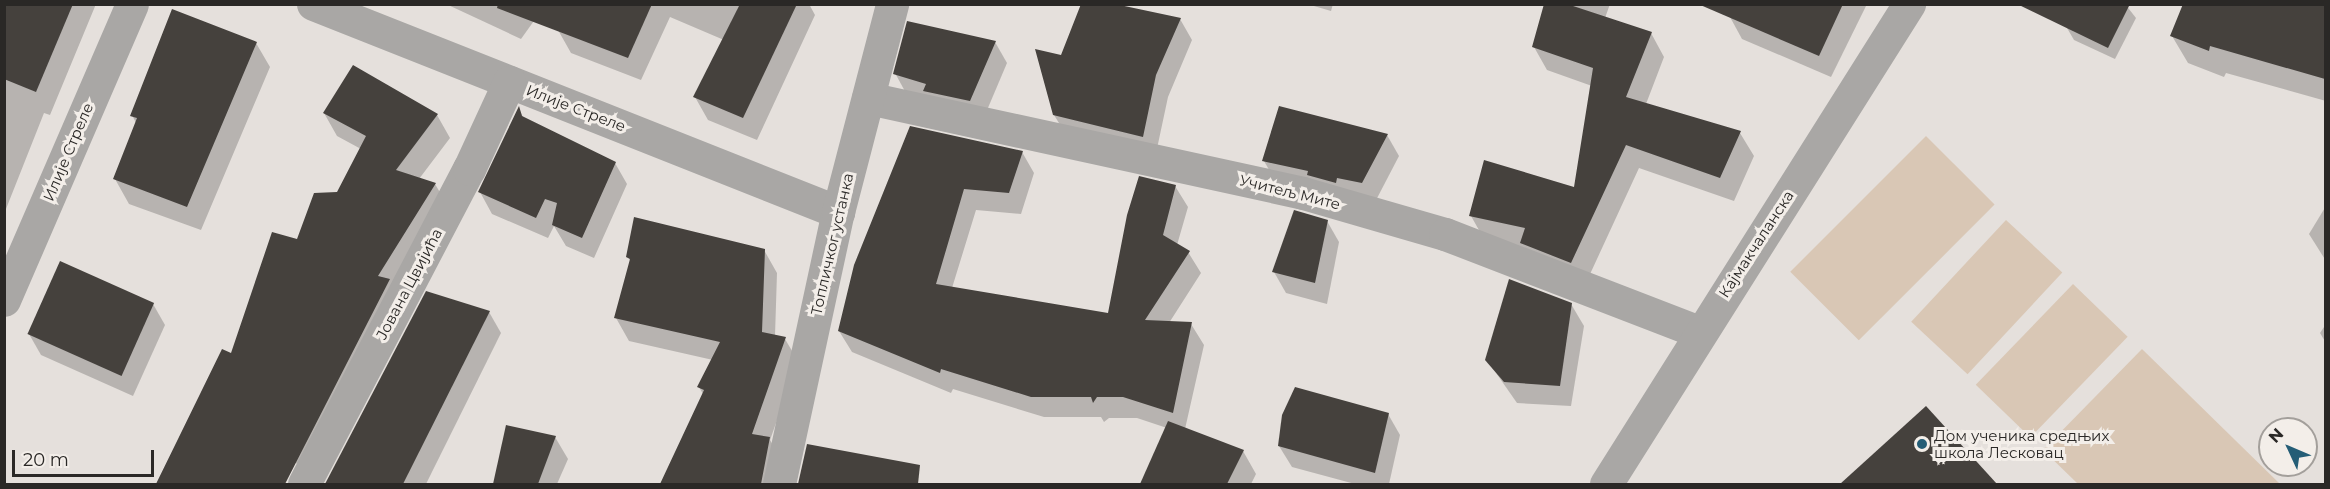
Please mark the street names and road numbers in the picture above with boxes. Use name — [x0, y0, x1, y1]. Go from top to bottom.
street label: Илије Стреле — [524, 81, 628, 135]
street label: Илије Стреле — [39, 100, 97, 204]
street label: Топличког устанка — [807, 171, 857, 317]
street label: Учитељ Мите — [1238, 171, 1342, 213]
street label: Кајмакчаланска — [1715, 187, 1797, 301]
street label: Јована Цвијића — [372, 225, 446, 343]

